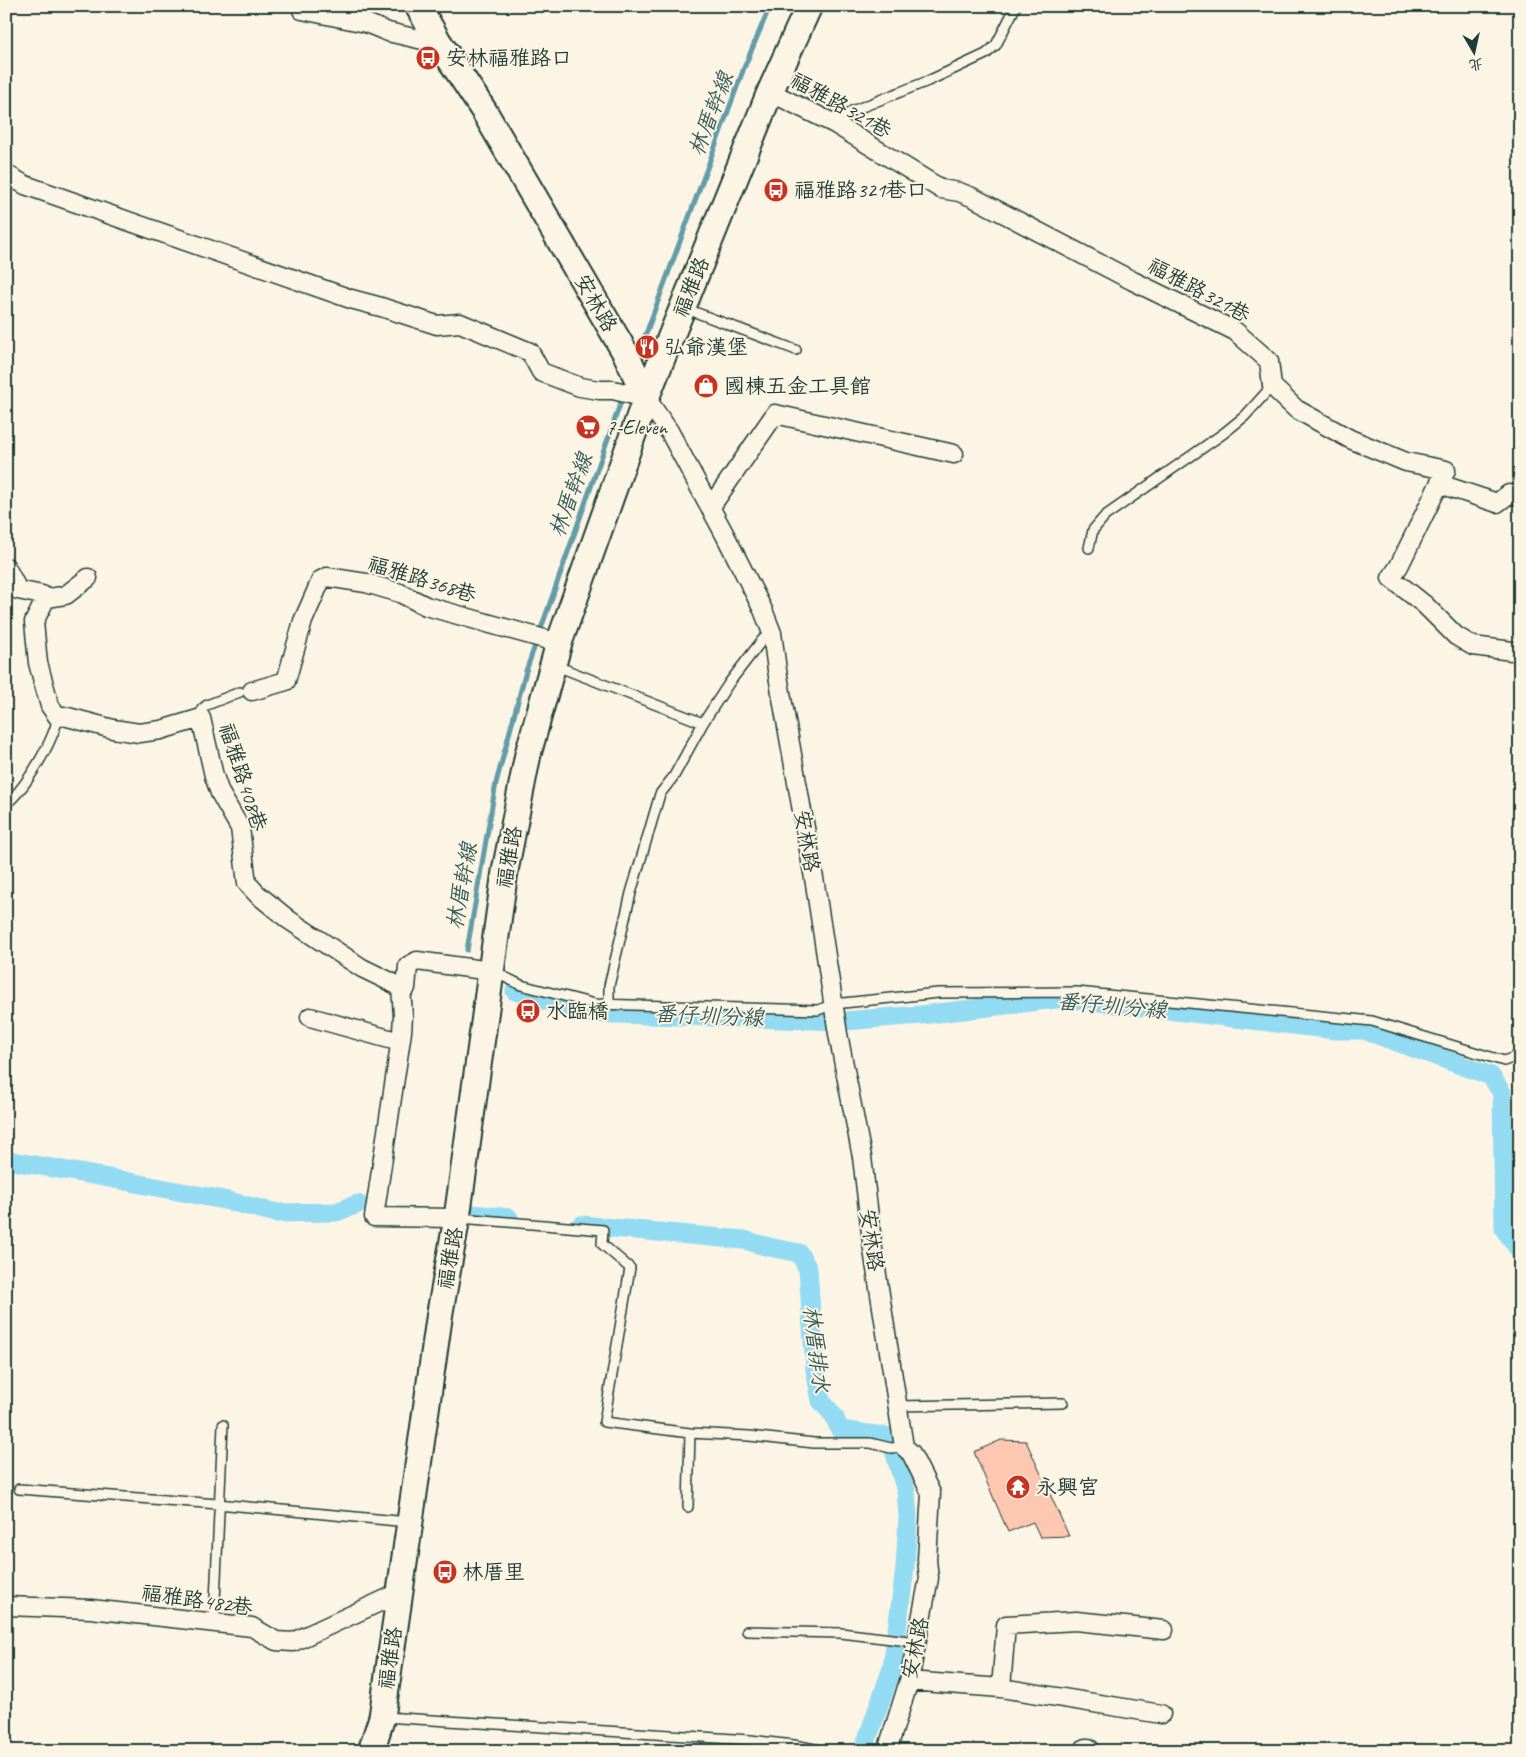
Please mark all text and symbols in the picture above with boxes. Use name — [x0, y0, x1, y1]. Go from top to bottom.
north arrow — [1448, 28, 1498, 78]
bus stop icon: 安林福雅路口 — [415, 45, 441, 71]
place label: 安林福雅路口 — [446, 45, 572, 71]
text: 北 — [1468, 55, 1484, 74]
street label: 福雅路321巷 — [786, 66, 896, 144]
water label: 林厝幹線 — [682, 67, 740, 160]
bus stop icon: 福雅路321巷口 — [763, 177, 789, 203]
place label: 福雅路321巷口 — [794, 177, 927, 203]
street label: 福雅路321巷 — [1143, 252, 1255, 328]
street label: 福雅路 — [667, 253, 715, 321]
street label: 安林路 — [569, 269, 623, 337]
restaurant icon: 弘爺漢堡 — [634, 334, 660, 360]
place label: 弘爺漢堡 — [664, 334, 748, 360]
shop icon: 國棟五金工具館 — [693, 373, 719, 399]
place label: 國棟五金工具館 — [724, 373, 871, 399]
supermarket icon: 7-Eleven — [575, 414, 601, 440]
place label: 7-Eleven — [606, 414, 669, 440]
water label: 林厝幹線 — [543, 448, 600, 541]
street label: 福雅路368巷 — [364, 550, 480, 608]
street label: 福雅路408巷 — [213, 720, 273, 834]
street label: 安林路 — [789, 808, 825, 874]
street label: 福雅路 — [491, 824, 527, 890]
water label: 林厝幹線 — [441, 839, 484, 932]
water label: 番仔圳分線 — [1056, 987, 1169, 1025]
bus stop icon: 水臨橋 — [515, 998, 541, 1024]
place label: 水臨橋 — [546, 998, 609, 1024]
water label: 番仔圳分線 — [654, 1000, 765, 1032]
street label: 安林路 — [855, 1207, 889, 1273]
street label: 福雅路 — [432, 1225, 468, 1291]
water label: 林厝排水 — [797, 1304, 835, 1395]
temple icon: 永興宮 — [1005, 1474, 1031, 1500]
place label: 永興宮 — [1036, 1474, 1099, 1500]
bus stop icon: 林厝里 — [432, 1559, 458, 1585]
place label: 林厝里 — [462, 1559, 525, 1585]
street label: 福雅路482巷 — [140, 1579, 254, 1621]
street label: 安林路 — [896, 1614, 934, 1682]
street label: 福雅路 — [373, 1625, 407, 1691]

